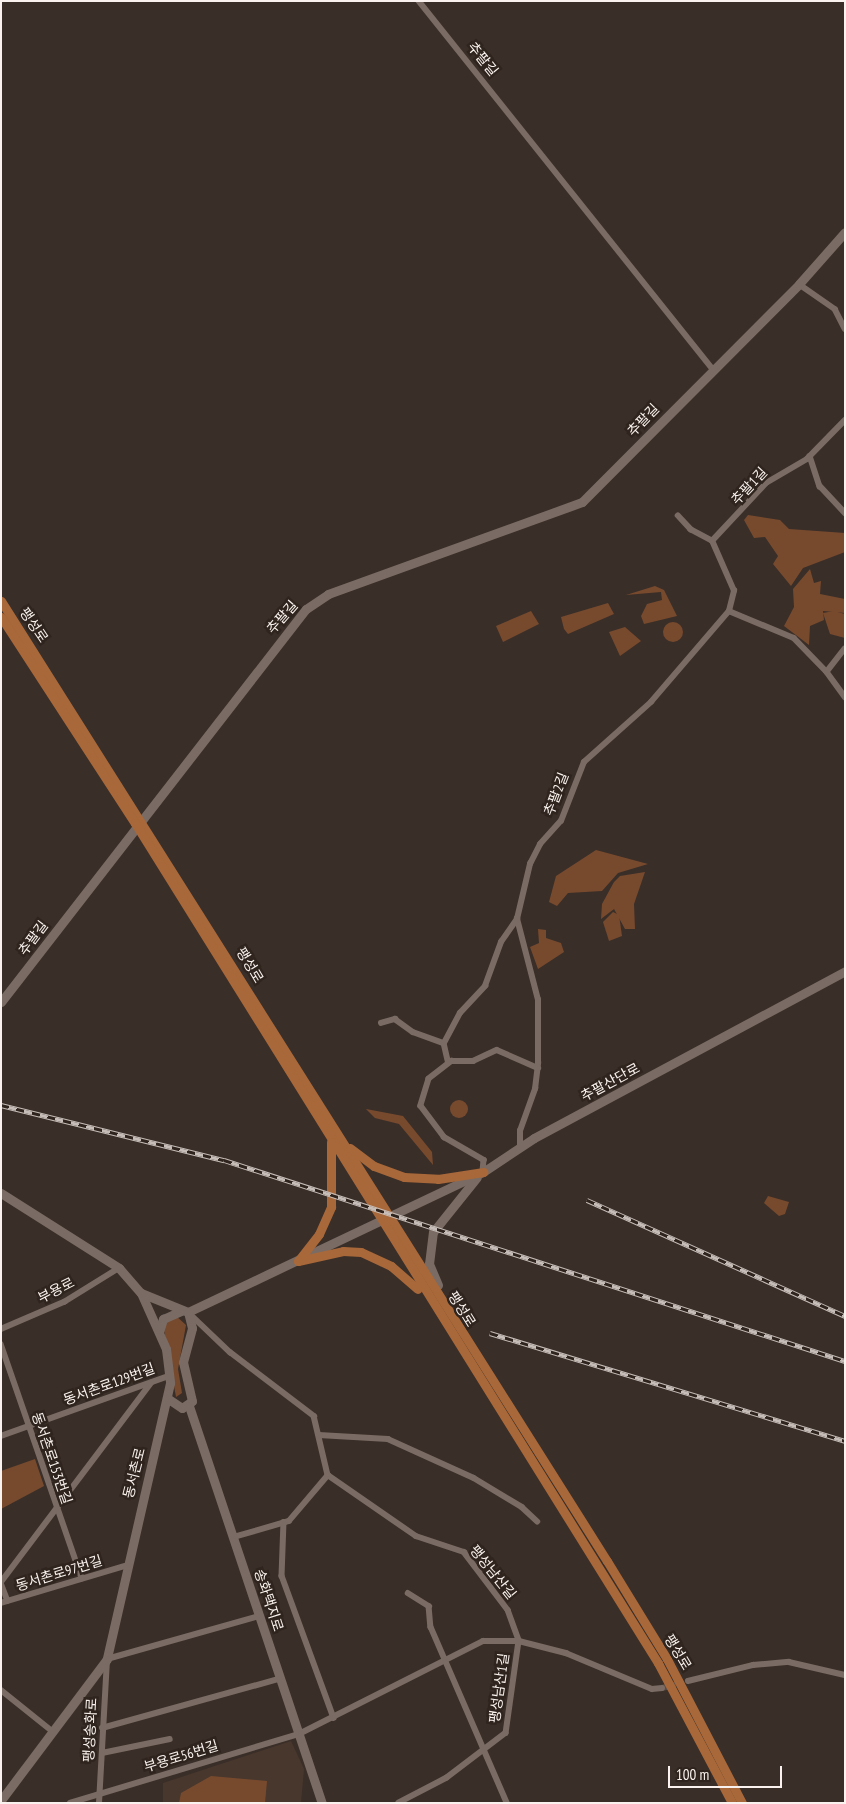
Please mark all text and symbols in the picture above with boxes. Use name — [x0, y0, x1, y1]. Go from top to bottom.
street label: 추팔길 — [464, 39, 502, 79]
street label: 추팔길 — [624, 400, 662, 440]
street label: 추팔1길 — [728, 464, 770, 508]
street label: 추팔길 — [263, 597, 301, 637]
street label: 팽성로 — [16, 604, 52, 646]
street label: 추팔2길 — [540, 770, 572, 818]
street label: 추팔길 — [15, 918, 51, 958]
street label: 팽성로 — [233, 944, 267, 986]
street label: 추팔산단로 — [578, 1059, 642, 1105]
street label: 부용로 — [35, 1274, 77, 1306]
street label: 팽성로 — [445, 1288, 479, 1330]
street label: 동서촌로129번길 — [61, 1360, 157, 1408]
street label: 동서촌로153번길 — [28, 1410, 76, 1506]
street label: 동서촌로 — [120, 1446, 148, 1500]
street label: 팽성남산길 — [466, 1542, 520, 1602]
street label: 동서촌로97번길 — [14, 1552, 104, 1594]
street label: 송화택지로 — [251, 1567, 287, 1633]
street label: 팽성로 — [661, 1631, 695, 1673]
street label: 팽성남산1길 — [486, 1652, 512, 1724]
street label: 팽성송화로 — [80, 1697, 100, 1763]
street label: 부용로56번길 — [142, 1737, 220, 1775]
scale bar — [671, 1756, 785, 1788]
text: 100 m — [676, 1765, 709, 1784]

